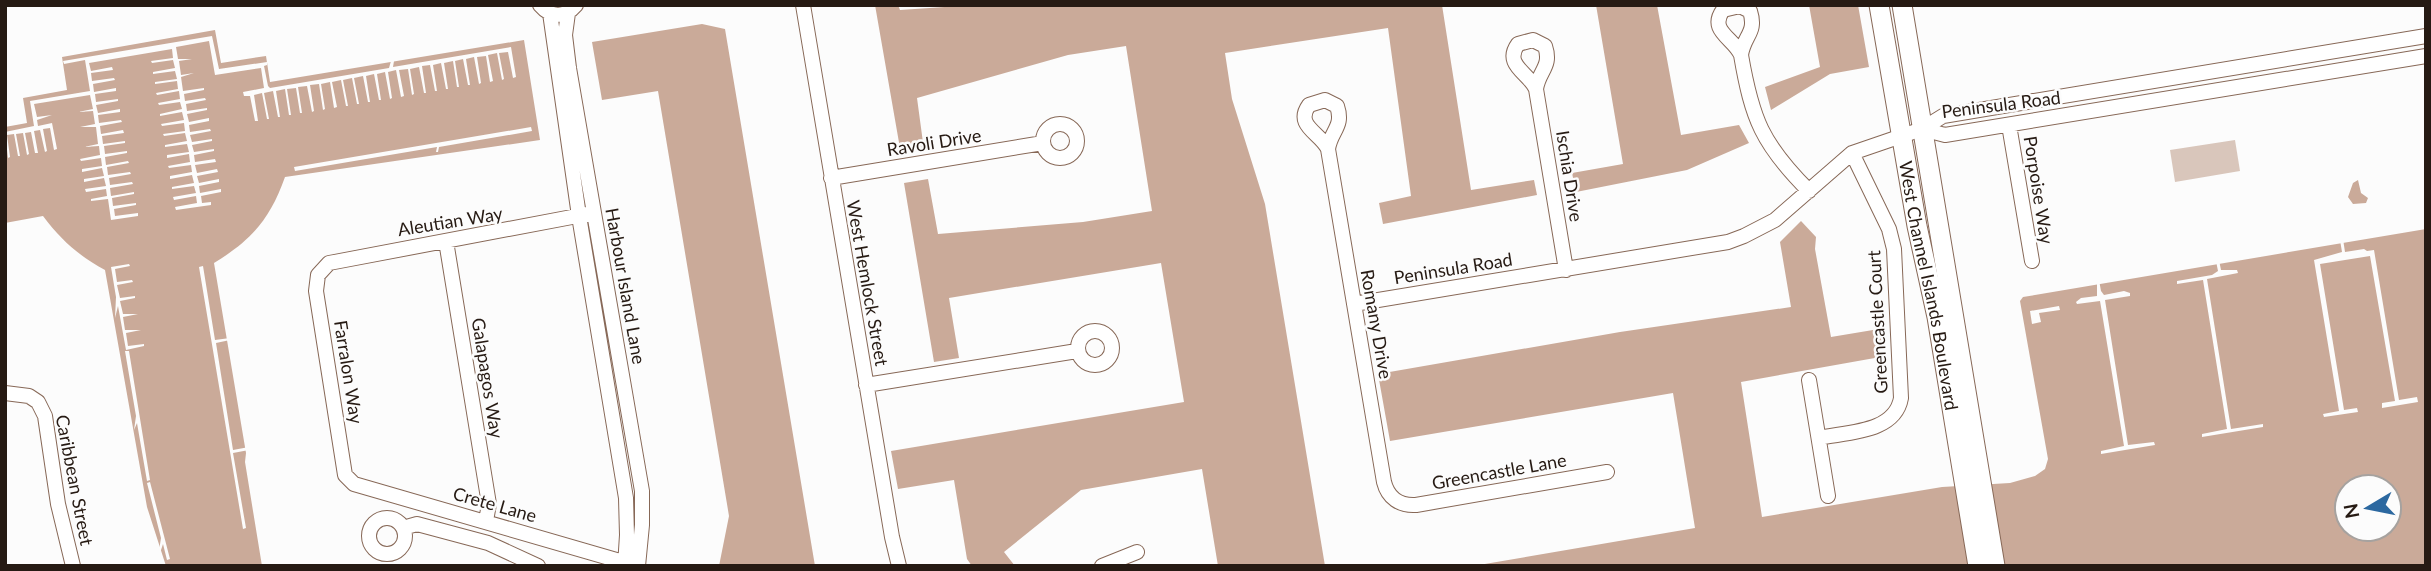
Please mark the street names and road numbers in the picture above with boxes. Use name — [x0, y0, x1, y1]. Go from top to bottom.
street label: Peninsula Road — [1940, 86, 2062, 122]
street label: Ravoli Drive — [885, 124, 983, 160]
street label: Ischia Drive — [1552, 129, 1588, 223]
street label: Porpoise Way — [2020, 134, 2059, 246]
street label: West Channel Islands Boulevard — [1895, 159, 1963, 412]
street label: West Hemlock Street — [843, 198, 894, 368]
street label: Aleutian Way — [396, 202, 505, 240]
street label: Harbour Island Lane — [601, 206, 651, 366]
street label: Peninsula Road — [1392, 248, 1514, 288]
street label: Greencastle Court — [1862, 249, 1892, 394]
street label: Romany Drive — [1357, 268, 1397, 380]
street label: Galapagos Way — [468, 316, 508, 440]
street label: Farralon Way — [330, 319, 368, 426]
street label: Caribbean Street — [52, 413, 99, 548]
street label: Greencastle Lane — [1430, 448, 1568, 494]
street label: Crete Lane — [451, 482, 539, 526]

